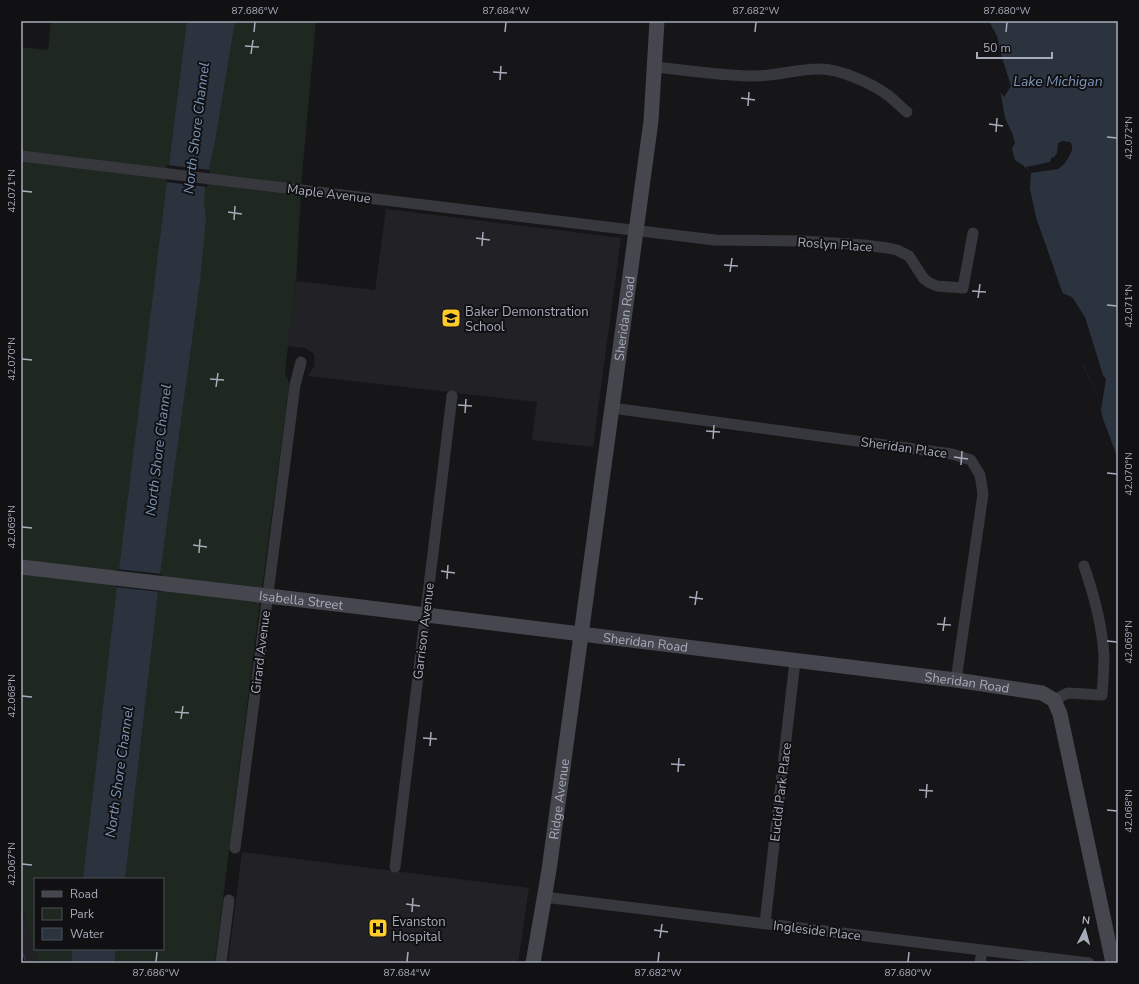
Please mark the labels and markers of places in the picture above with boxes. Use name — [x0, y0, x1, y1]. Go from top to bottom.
place label: Baker Demonstration School — [465, 303, 589, 336]
school or university icon: Baker Demonstration School — [440, 307, 462, 329]
place label: Evanston Hospital — [392, 913, 446, 946]
hospital icon: Evanston Hospital — [367, 917, 389, 939]

